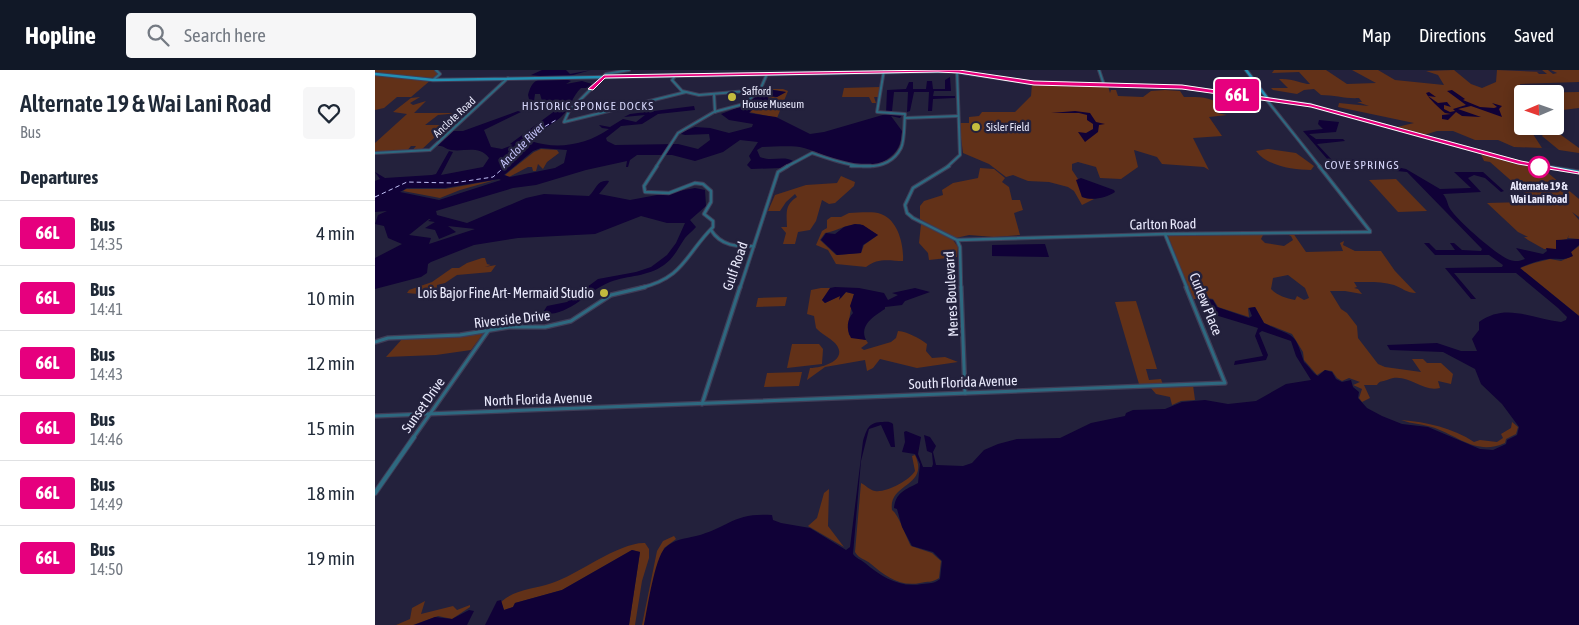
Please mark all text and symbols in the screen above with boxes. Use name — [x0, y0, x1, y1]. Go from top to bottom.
search box — [126, 13, 476, 58]
icon: search — [144, 21, 172, 49]
text: Hopline — [25, 22, 96, 49]
text: Search here — [184, 24, 266, 46]
text: Map — [1362, 25, 1391, 46]
text: Directions — [1419, 25, 1486, 46]
text: Saved — [1514, 25, 1554, 46]
line badge: 66L — [1208, 79, 1266, 111]
text: 66L — [1225, 84, 1249, 105]
place label: Safford House Museum — [742, 85, 804, 110]
north arrow — [1514, 85, 1564, 135]
map controls — [1514, 85, 1564, 135]
button: heart — [303, 87, 355, 139]
text: Alternate 19 & Wai Lani Road — [20, 90, 271, 117]
marker: Safford House Museum — [726, 91, 738, 103]
street label: Anclote Road — [430, 94, 478, 140]
district label: HISTORIC SPONGE DOCKS — [522, 99, 654, 113]
water label: Anclote River — [496, 119, 548, 171]
marker: Sisler Field — [970, 121, 982, 133]
place label: Sisler Field — [986, 121, 1030, 133]
text: Bus — [20, 123, 41, 141]
marker: Alternate 19 & Wai Lani Road — [1528, 156, 1550, 178]
district label: COVE SPRINGS — [1324, 158, 1400, 172]
text: Departures — [20, 166, 98, 188]
place label: Alternate 19 & Wai Lani Road — [1509, 180, 1568, 205]
text: Bus — [90, 213, 115, 235]
street label: Carlton Road — [1130, 215, 1196, 233]
text: 66L — [36, 222, 59, 243]
text: 4 min — [316, 222, 355, 244]
text: 14:35 — [90, 235, 123, 253]
street label: Gulf Road — [719, 240, 751, 292]
street label: Meres Boulevard — [941, 251, 961, 337]
street label: Curlew Place — [1186, 270, 1226, 338]
text: Bus — [90, 278, 115, 300]
place label: Lois Bajor Fine Art- Mermaid Studio — [417, 285, 594, 301]
text: 66L — [36, 287, 59, 308]
text: 10 min — [307, 287, 355, 309]
marker: Lois Bajor Fine Art- Mermaid Studio — [598, 287, 610, 299]
text: 14:41 — [90, 300, 123, 318]
street label: Riverside Drive — [473, 307, 551, 331]
text: Bus — [90, 343, 115, 365]
text: 66L — [36, 352, 59, 373]
text: 12 min — [307, 352, 355, 374]
text: 14:43 — [90, 365, 123, 383]
street label: South Florida Avenue — [908, 372, 1018, 392]
street label: Sunset Drive — [398, 374, 448, 436]
street label: North Florida Avenue — [483, 389, 593, 409]
text: Bus — [90, 408, 115, 430]
text: 66L — [36, 417, 59, 438]
text: 15 min — [307, 417, 355, 439]
text: 14:46 — [90, 430, 123, 448]
text: Bus — [90, 473, 115, 495]
text: 66L — [36, 482, 59, 503]
text: 18 min — [307, 482, 355, 504]
text: 14:49 — [90, 495, 123, 513]
text: Bus — [90, 538, 115, 560]
text: 66L — [36, 547, 59, 568]
text: 19 min — [307, 547, 355, 569]
text: 14:50 — [90, 560, 123, 578]

